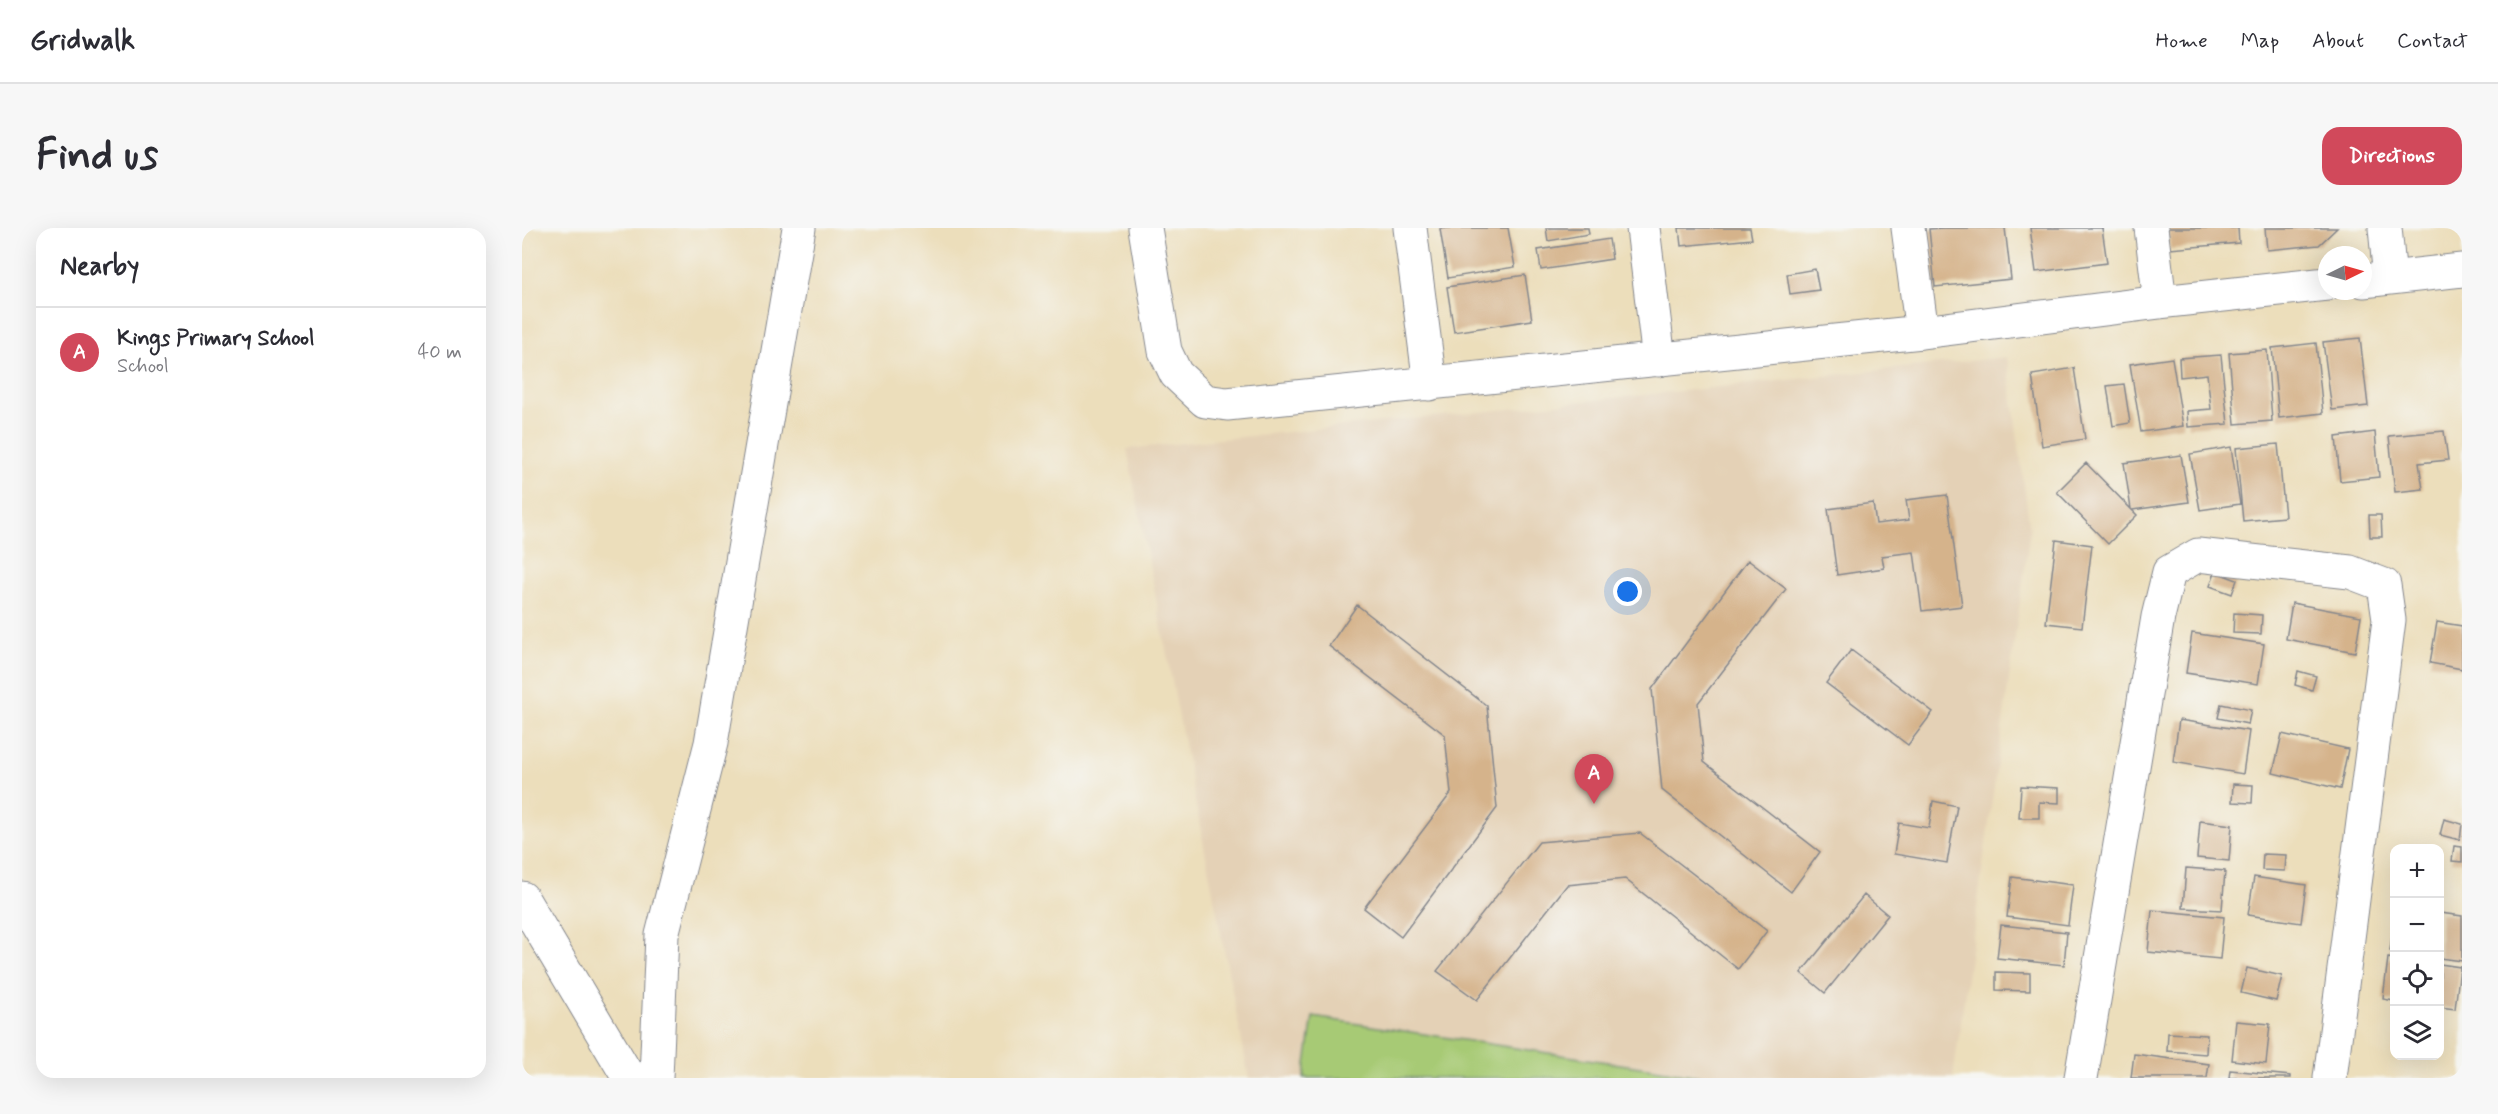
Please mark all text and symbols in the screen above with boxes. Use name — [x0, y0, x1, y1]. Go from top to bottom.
text: Gridwalk — [30, 23, 135, 60]
text: Home — [2156, 27, 2208, 55]
text: Map — [2241, 27, 2279, 55]
text: About — [2312, 27, 2364, 55]
text: Contact — [2397, 27, 2468, 55]
button: Directions — [2322, 127, 2462, 185]
text: Find us — [36, 129, 158, 184]
north arrow — [2318, 246, 2372, 300]
text: Nearby — [60, 250, 139, 284]
text: Kings Primary School — [117, 325, 315, 353]
text: A — [73, 339, 86, 366]
text: 40 m — [418, 339, 462, 366]
text: School — [117, 353, 169, 380]
your location — [1613, 577, 1642, 606]
pin: A — [1574, 754, 1614, 804]
map controls — [2390, 844, 2444, 1060]
button: + — [2390, 844, 2444, 898]
button: − — [2390, 898, 2444, 952]
button: locate — [2390, 952, 2444, 1006]
button: layers — [2390, 1006, 2444, 1060]

